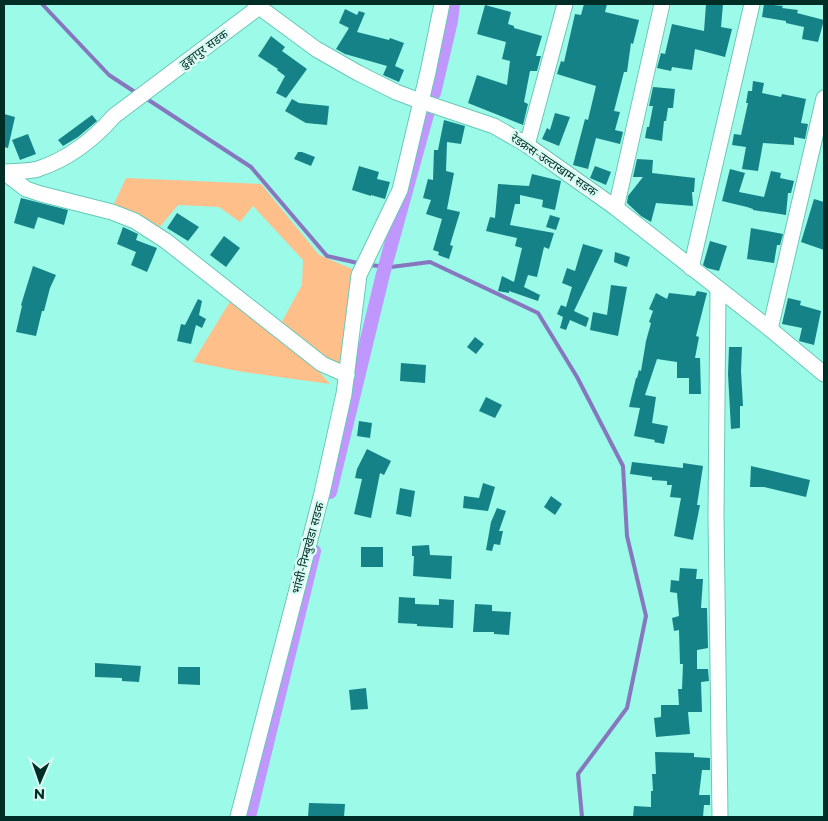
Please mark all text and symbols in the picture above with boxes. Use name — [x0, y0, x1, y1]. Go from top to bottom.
street label: ढुङ्गापुर सडक — [176, 26, 232, 72]
street label: रेडक्रस-उल्टाखाम सडक — [508, 130, 601, 200]
street label: भांसी-निम्बुखेडा सडक — [288, 500, 328, 596]
north arrow — [15, 756, 65, 806]
text: N — [34, 785, 46, 803]

